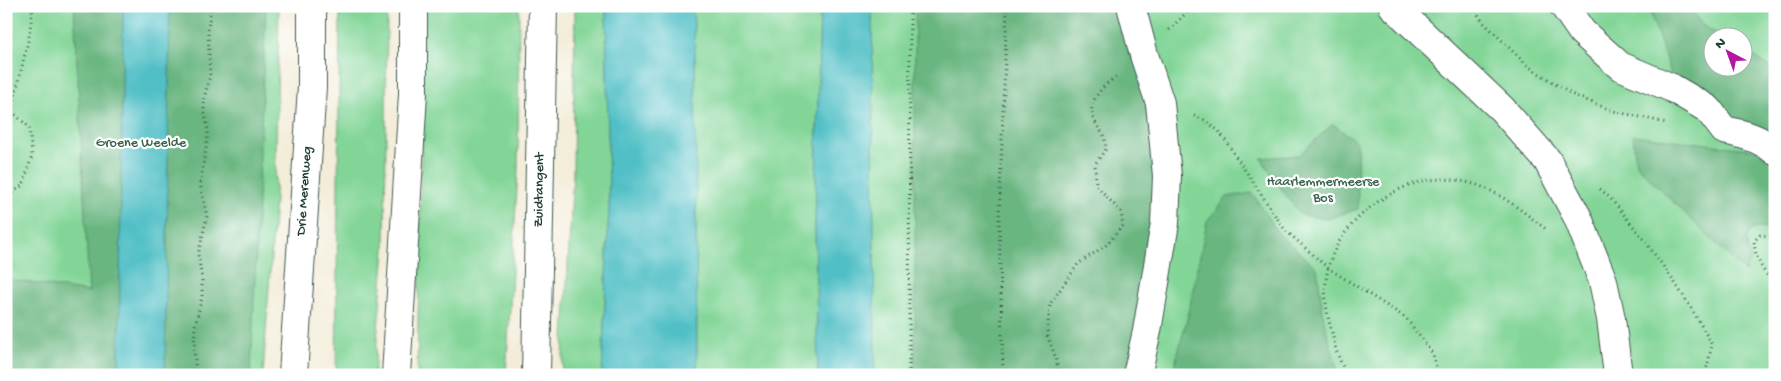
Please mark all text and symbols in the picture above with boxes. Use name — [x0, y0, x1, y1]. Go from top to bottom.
north arrow — [1704, 28, 1754, 78]
text: N — [1712, 35, 1730, 53]
park label: Groene Weelde — [96, 135, 187, 152]
street label: Drie Merenweg — [293, 146, 317, 237]
street label: Zuidtangent — [531, 151, 549, 227]
park label: Haarlemmermeerse Bos — [1267, 174, 1380, 207]

